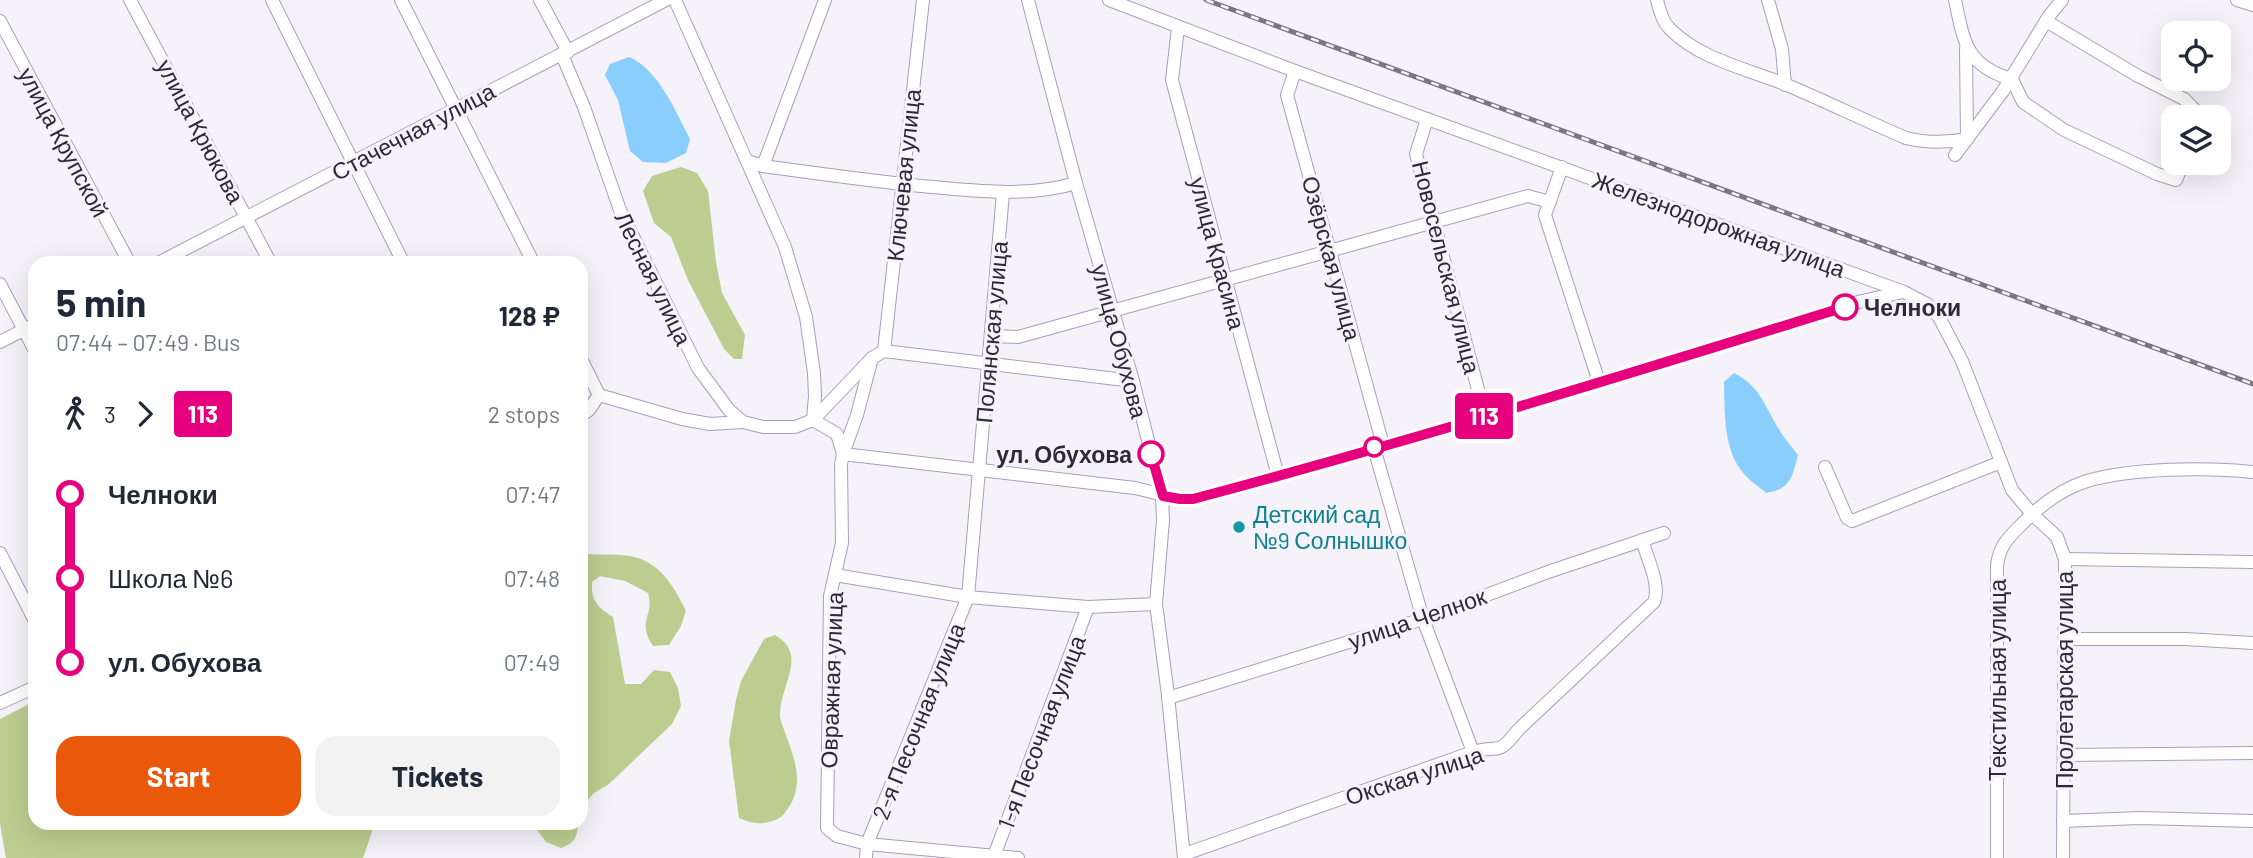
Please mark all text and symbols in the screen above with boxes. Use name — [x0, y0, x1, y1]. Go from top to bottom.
map controls — [2161, 21, 2231, 175]
button: locate — [2161, 21, 2231, 91]
street label: улица Крюкова — [151, 54, 251, 208]
street label: улица Крупской — [13, 63, 115, 221]
street label: Стачечная улица — [327, 76, 500, 186]
street label: Ключевая улица — [880, 87, 926, 263]
button: layers — [2161, 105, 2231, 175]
street label: Новосельская улица — [1407, 158, 1487, 376]
street label: Железнодорожная улица — [1589, 165, 1849, 283]
street label: Озёрская улица — [1297, 173, 1367, 344]
street label: улица Красина — [1184, 174, 1252, 332]
street label: Лесная улица — [610, 207, 698, 350]
street label: Полянская улица — [969, 240, 1013, 424]
street label: улица Обухова — [1086, 261, 1154, 421]
text: 5 min — [56, 279, 146, 325]
place label: Челноки — [1864, 293, 1961, 321]
marker: Челноки — [1832, 294, 1858, 320]
text: 128 ₽ — [499, 300, 560, 331]
text: 07:44 – 07:49 · Bus — [56, 328, 240, 356]
line badge: 113 — [1444, 393, 1524, 439]
icon: walk — [56, 395, 94, 433]
icon: forward — [126, 395, 164, 433]
text: 113 — [188, 399, 218, 428]
text: 3 — [104, 400, 116, 428]
text: 2 stops — [488, 400, 560, 428]
text: 113 — [1469, 401, 1499, 430]
unlabelled marker — [1364, 437, 1384, 457]
place label: ул. Обухова — [996, 440, 1132, 468]
marker: ул. Обухова — [1138, 441, 1164, 467]
text: Челноки — [108, 478, 218, 509]
text: 07:47 — [505, 480, 560, 508]
place label: Детский сад №9 Солнышко — [1253, 500, 1407, 554]
marker: Детский сад №9 Солнышко — [1231, 519, 1247, 535]
text: Школа №6 — [108, 562, 234, 593]
text: 07:48 — [504, 564, 560, 592]
street label: Пролетарская улица — [2050, 571, 2078, 789]
street label: Текстильная улица — [1983, 579, 2011, 781]
street label: улица Челнок — [1344, 581, 1491, 655]
street label: Овражная улица — [814, 591, 848, 769]
street label: 2-я Песочная улица — [866, 618, 970, 823]
street label: 1-я Песочная улица — [991, 631, 1091, 833]
text: ул. Обухова — [108, 646, 261, 677]
text: 07:49 — [504, 648, 560, 676]
button: Start — [56, 736, 301, 816]
button: Tickets — [315, 736, 560, 816]
street label: Окская улица — [1342, 739, 1487, 810]

